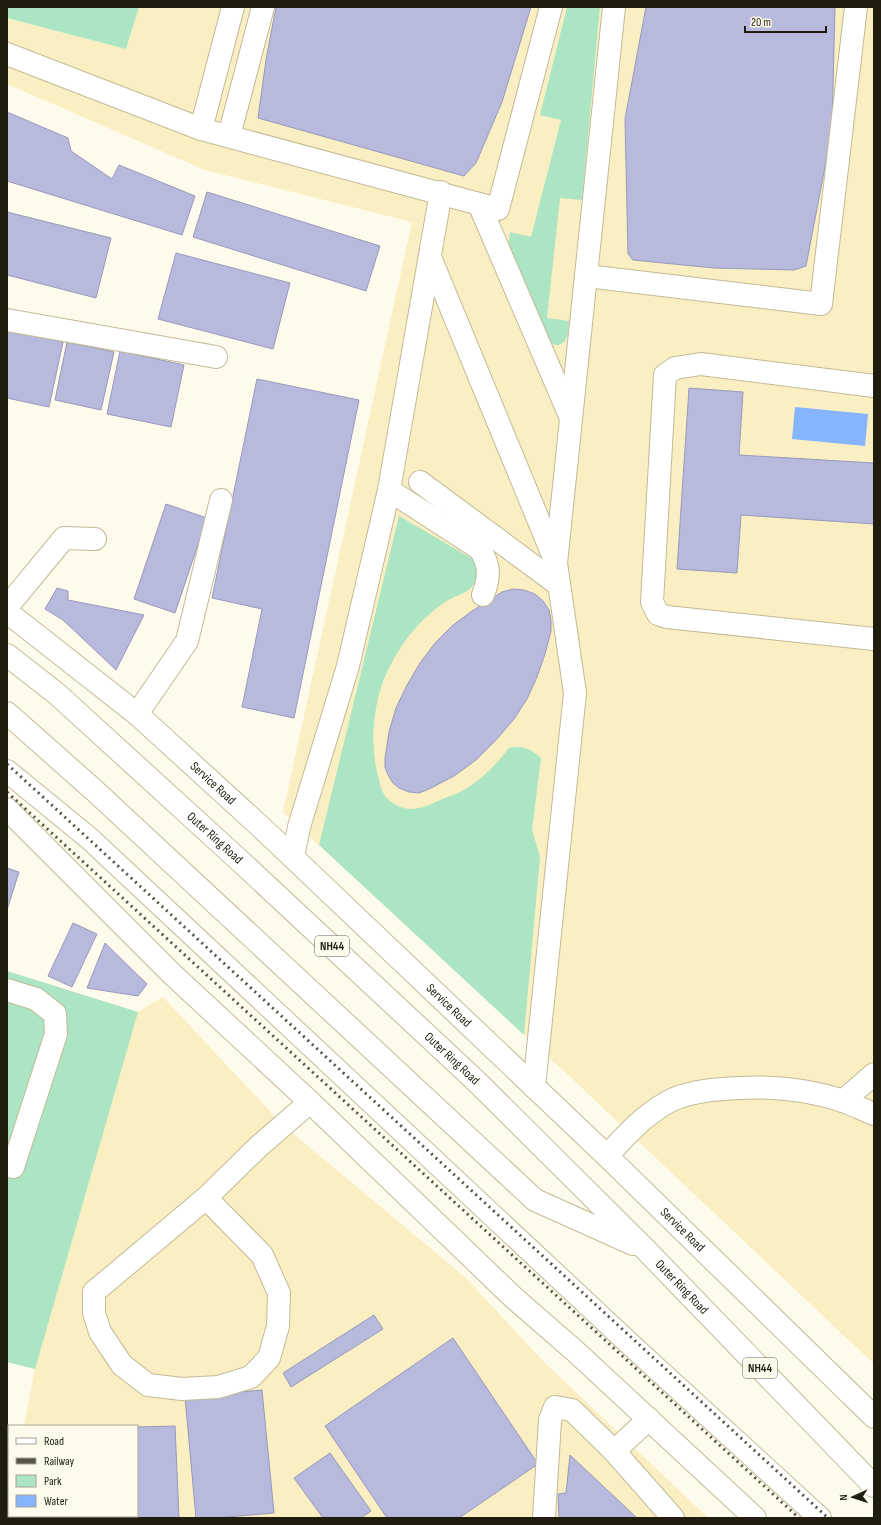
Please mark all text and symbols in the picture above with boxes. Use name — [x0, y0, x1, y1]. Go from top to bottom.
scale bar — [745, 8, 826, 34]
text: 20 m — [751, 15, 771, 30]
street label: Service Road — [187, 758, 239, 808]
street label: Outer Ring Road — [184, 809, 246, 867]
road number: NH44 — [315, 936, 349, 956]
street label: Service Road — [423, 980, 475, 1031]
street label: Outer Ring Road — [421, 1029, 483, 1088]
street label: Service Road — [657, 1204, 708, 1255]
street label: Outer Ring Road — [652, 1256, 712, 1318]
road number: NH44 — [743, 1358, 777, 1378]
legend — [8, 1425, 138, 1517]
text: Road — [44, 1434, 64, 1449]
text: Railway — [44, 1454, 75, 1469]
text: Park — [44, 1474, 62, 1489]
north arrow — [833, 1477, 873, 1517]
text: Water — [44, 1494, 68, 1509]
text: N — [837, 1494, 850, 1501]

